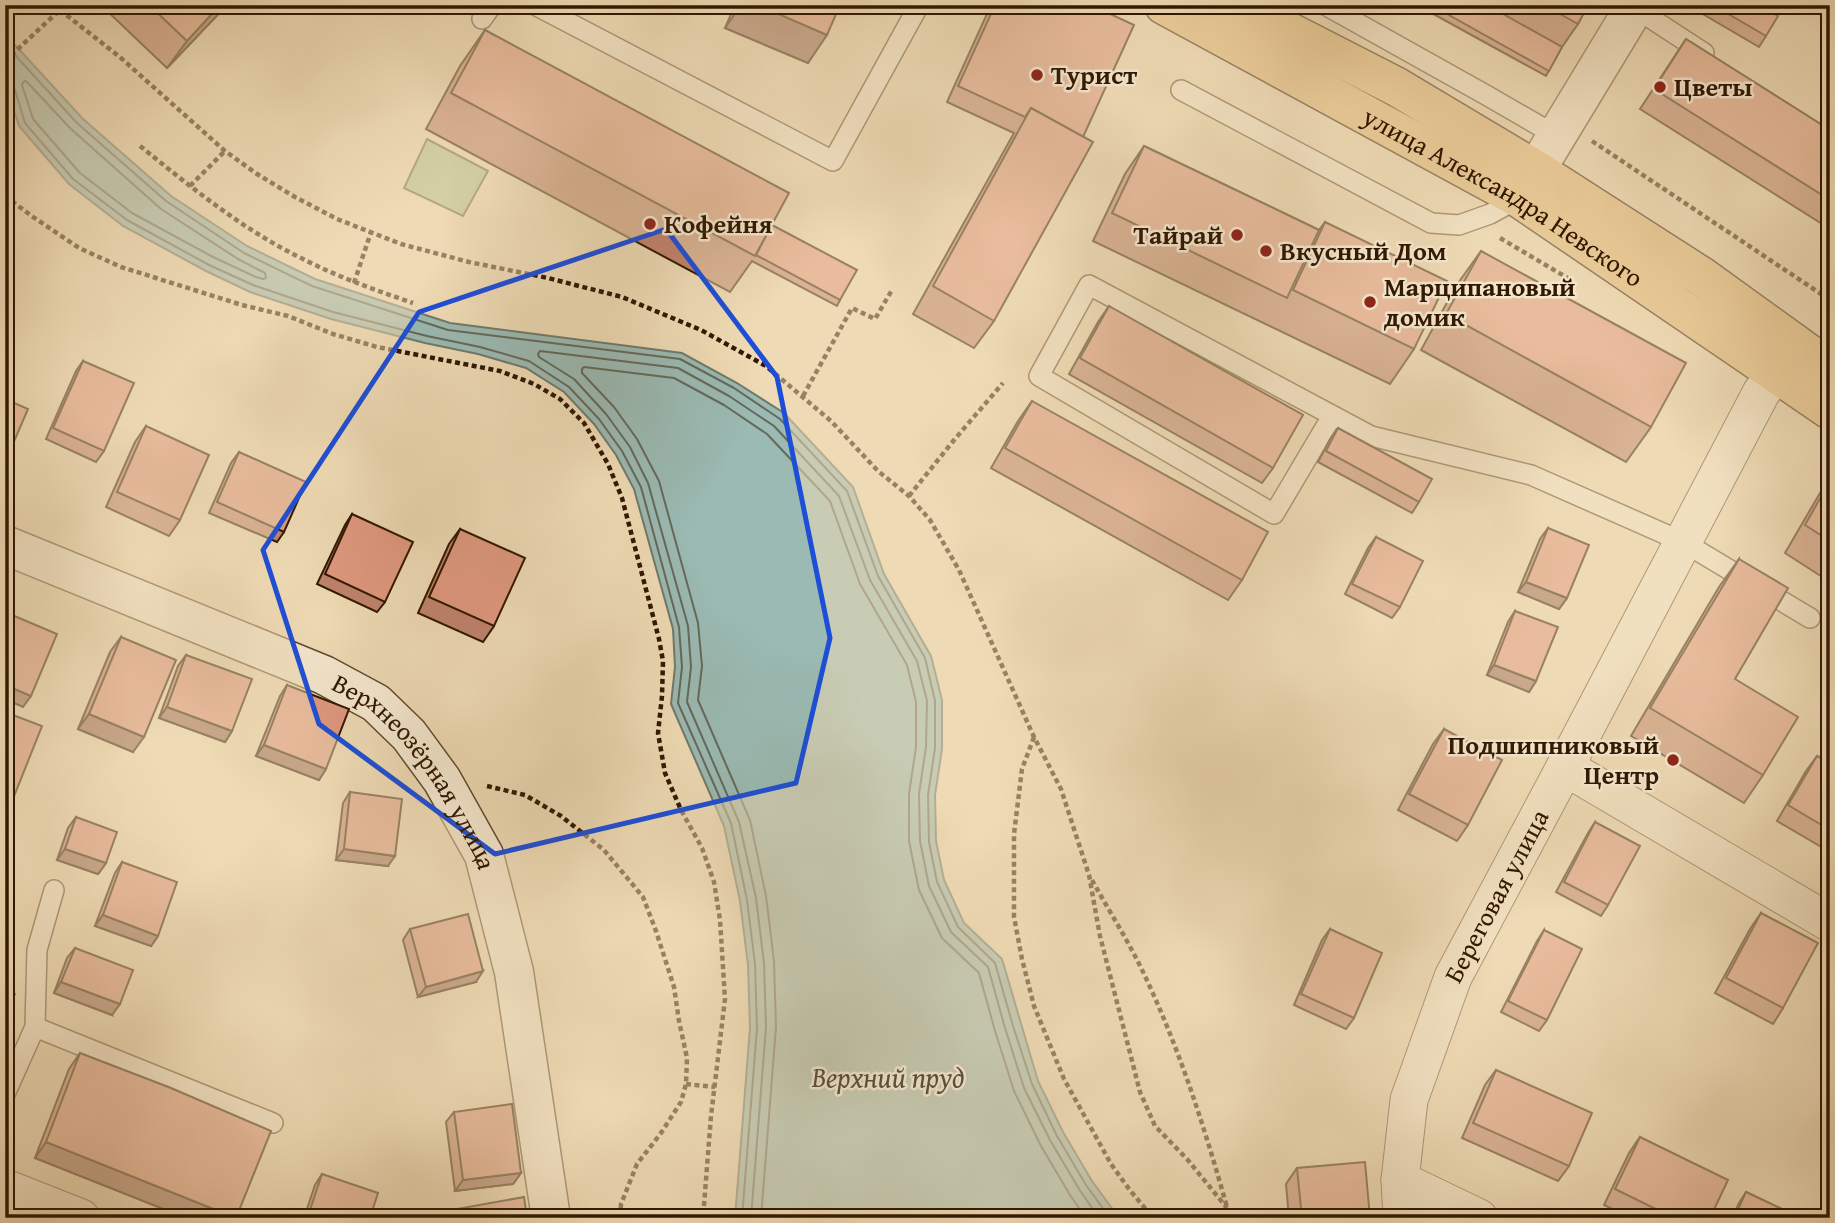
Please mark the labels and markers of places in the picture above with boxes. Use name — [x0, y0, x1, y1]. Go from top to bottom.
place label: Турист — [1051, 55, 1137, 94]
marker: Турист — [1029, 67, 1045, 83]
place label: Цветы — [1674, 67, 1752, 106]
marker: Цветы — [1652, 79, 1668, 95]
place label: Кофейня — [664, 204, 773, 243]
place label: Тайрай — [1134, 215, 1223, 254]
marker: Кофейня — [642, 216, 658, 232]
marker: Тайрай — [1229, 227, 1245, 243]
place label: Вкусный Дом — [1280, 231, 1446, 270]
marker: Вкусный Дом — [1258, 243, 1274, 259]
place label: Марципановый домик — [1384, 267, 1575, 336]
marker: Марципановый домик — [1362, 294, 1378, 310]
place label: Подшипниковый Центр — [1448, 725, 1659, 794]
marker: Подшипниковый Центр — [1665, 752, 1681, 768]

